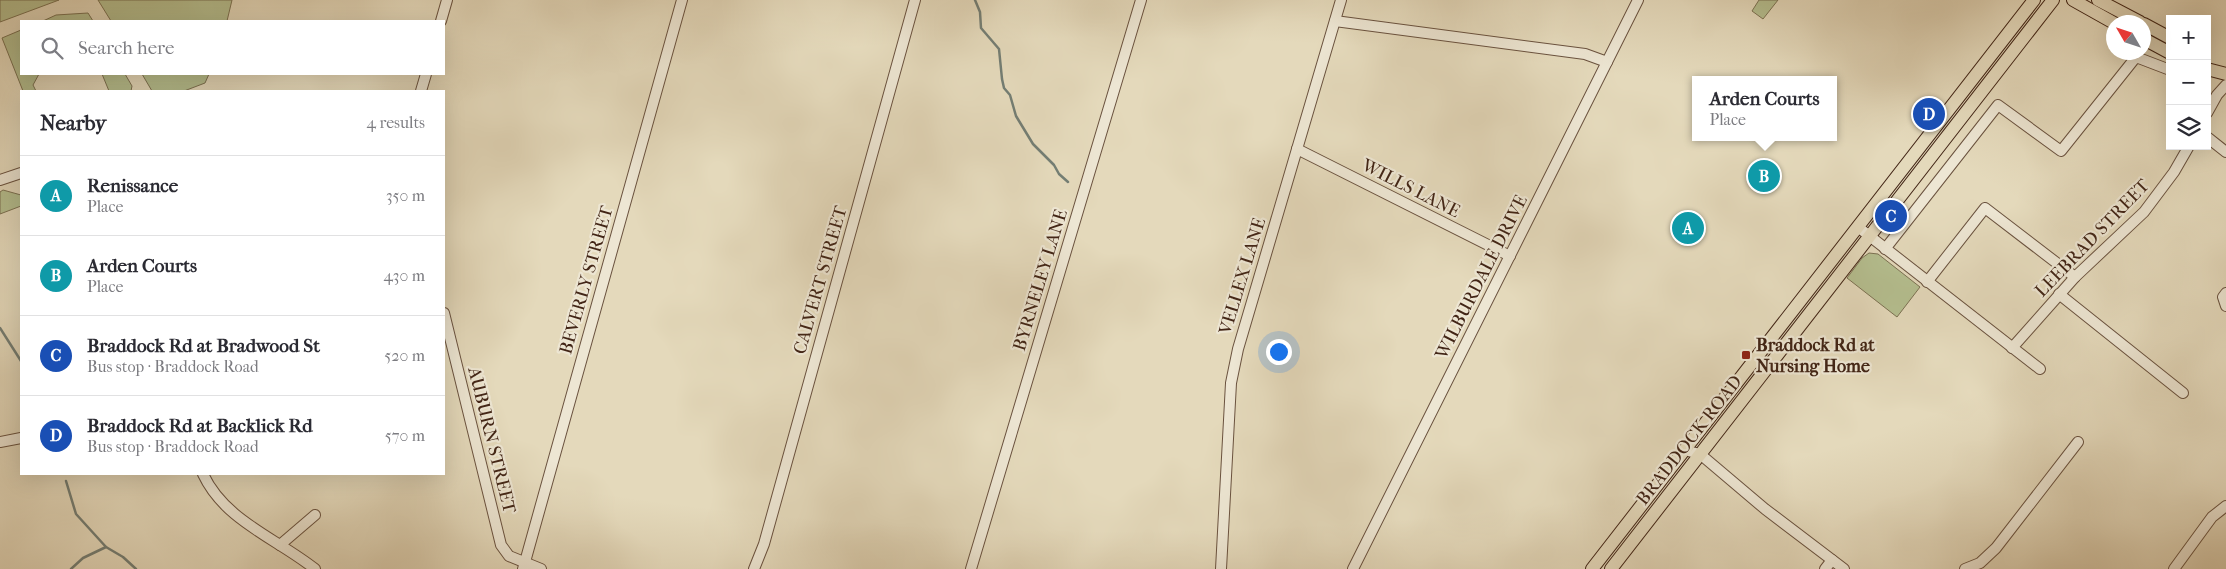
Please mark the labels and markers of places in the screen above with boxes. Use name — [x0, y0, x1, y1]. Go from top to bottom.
pin: D — [1913, 95, 1945, 133]
pin: B — [1748, 157, 1780, 195]
pin: C — [1875, 197, 1907, 235]
pin: A — [1672, 209, 1704, 247]
place label: Braddock Rd at Nursing Home — [1756, 335, 1875, 377]
marker: Braddock Rd at Nursing Home — [1740, 349, 1752, 361]

